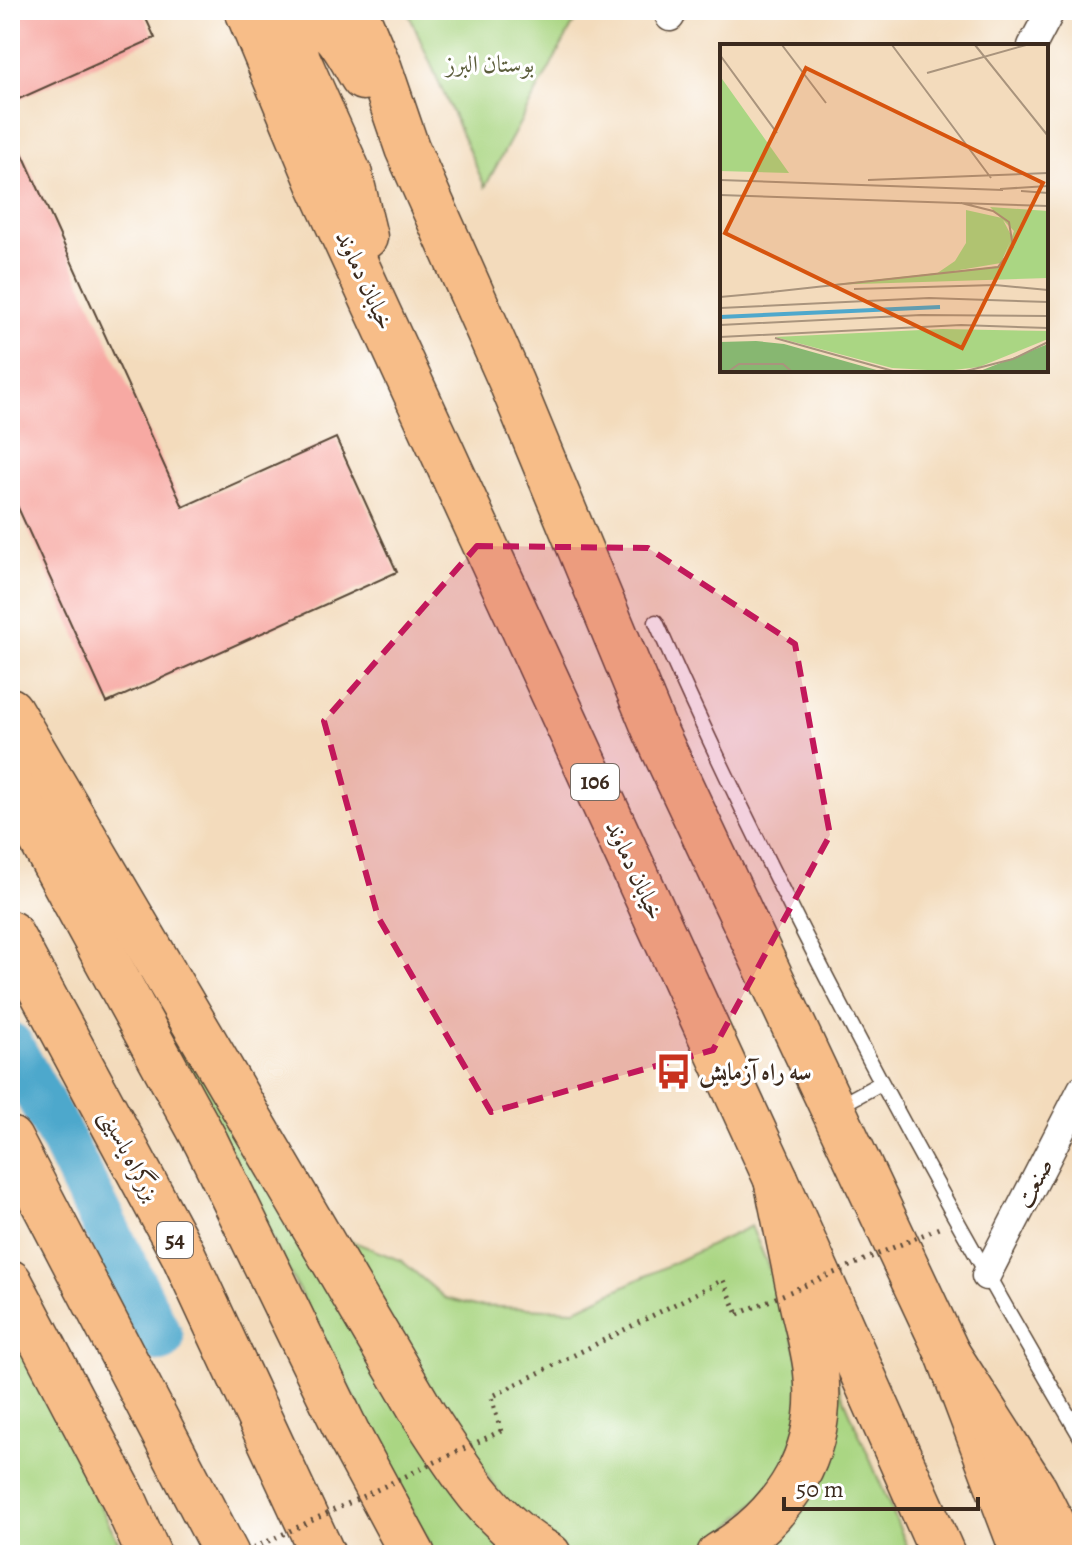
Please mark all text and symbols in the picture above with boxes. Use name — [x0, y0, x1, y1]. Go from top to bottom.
inset map — [720, 44, 1048, 372]
park label: بوستان البرز — [444, 48, 534, 80]
street label: خیابان دماوند — [328, 225, 402, 335]
road number: 106 — [571, 764, 619, 800]
street label: خیابان دماوند — [598, 815, 672, 925]
bus stop icon: سه راه آزمایش — [654, 1053, 692, 1091]
place label: سه راه آزمایش — [699, 1056, 812, 1088]
street label: بزرگراه یاسینی — [92, 1103, 168, 1207]
street label: صنعت — [1008, 1152, 1060, 1214]
road number: 54 — [157, 1222, 193, 1258]
scale bar — [784, 1461, 978, 1511]
text: 50 m — [796, 1473, 844, 1505]

